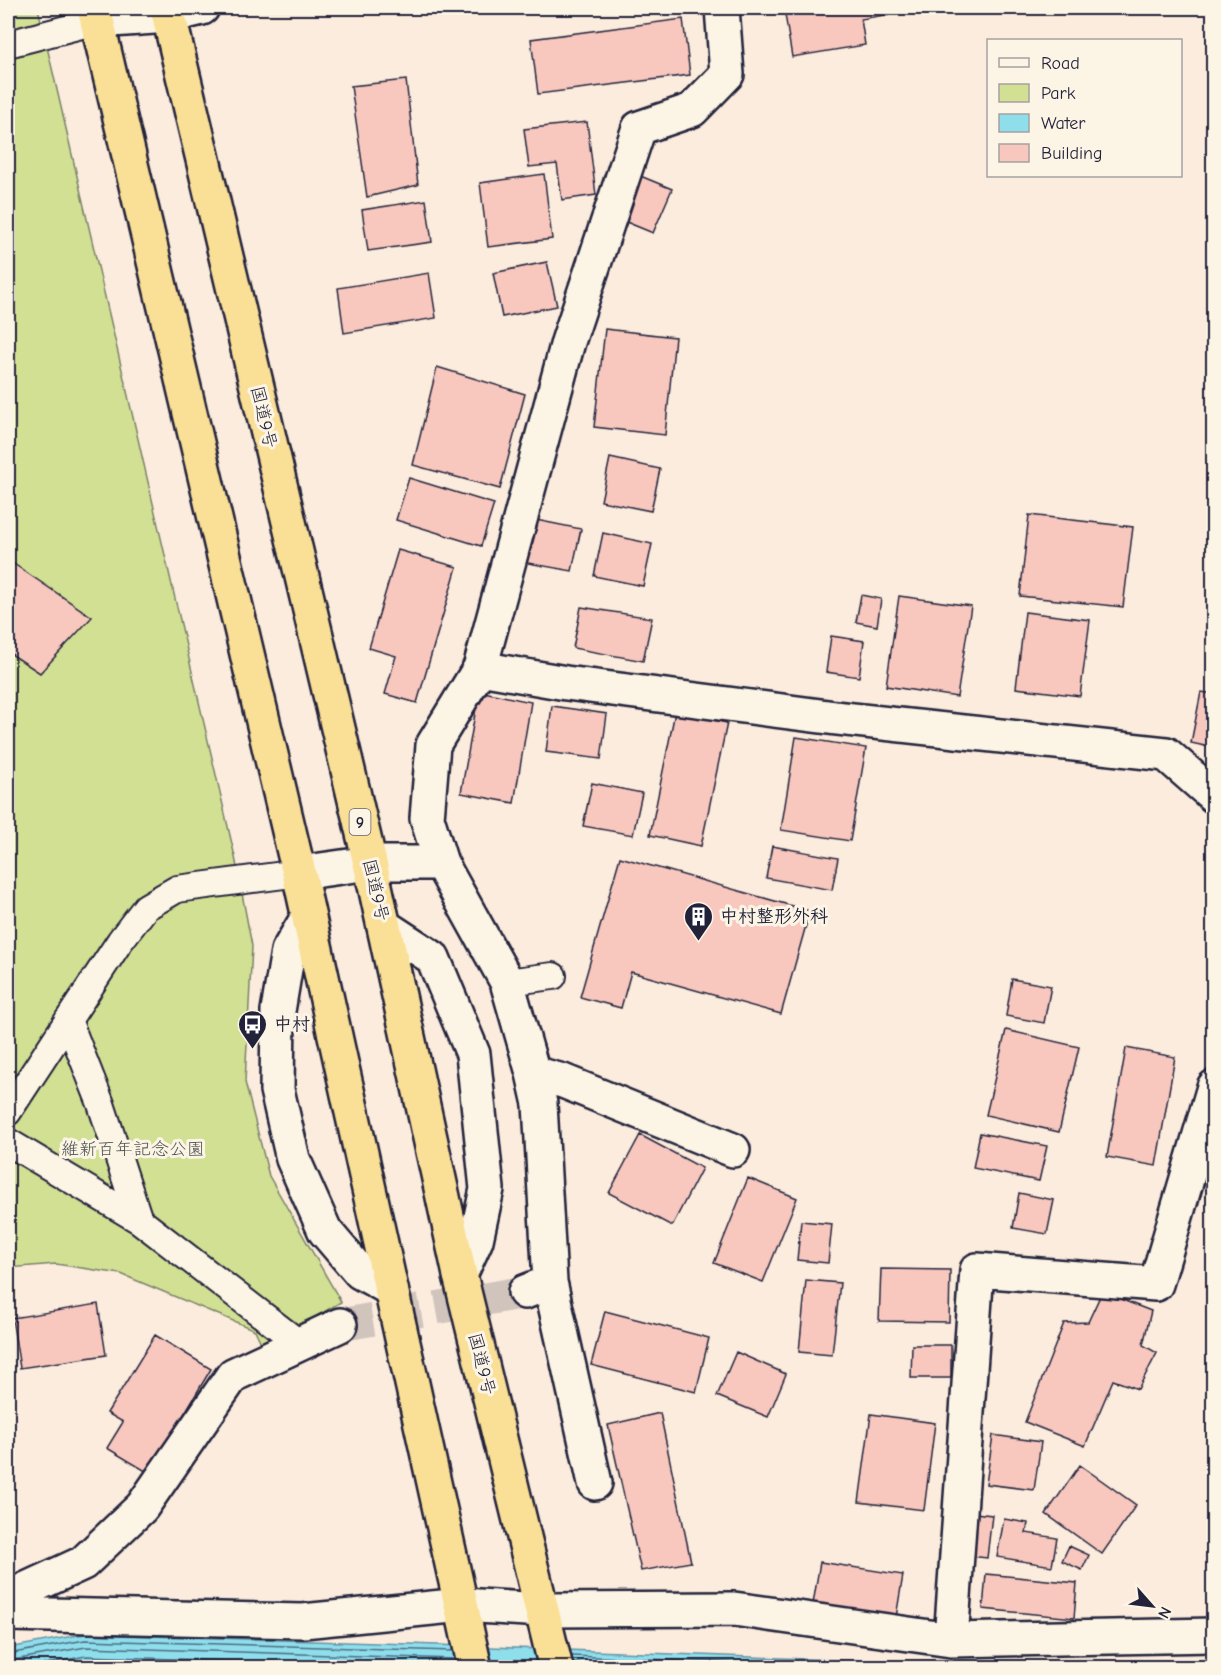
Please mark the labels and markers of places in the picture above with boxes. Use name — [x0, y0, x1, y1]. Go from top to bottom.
building icon: 中村整形外科 — [683, 900, 715, 942]
place label: 中村整形外科 — [720, 906, 828, 927]
bus stop icon: 中村 — [237, 1008, 269, 1050]
place label: 中村 — [274, 1014, 310, 1035]

